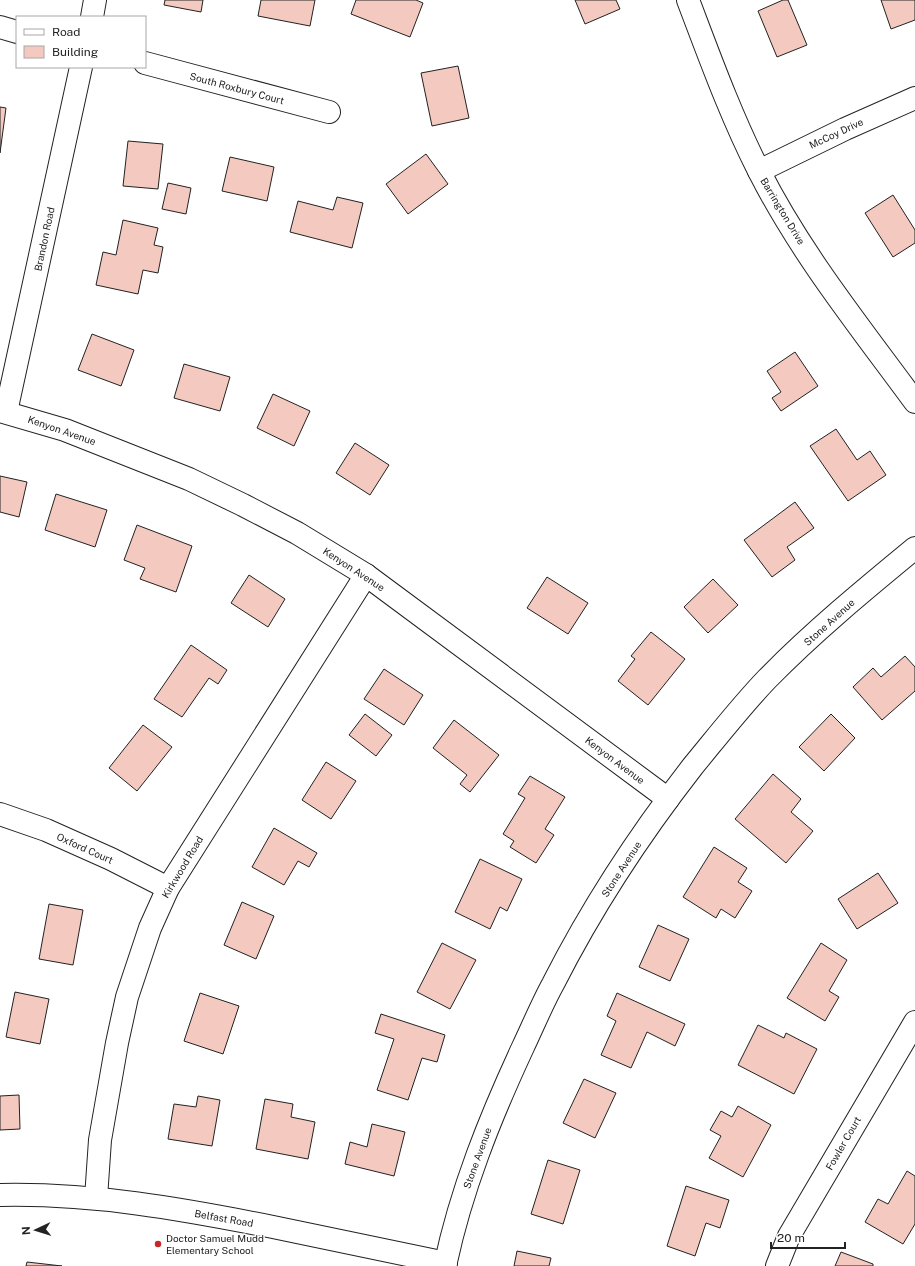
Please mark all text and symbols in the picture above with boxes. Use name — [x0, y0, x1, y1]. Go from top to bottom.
legend — [16, 16, 146, 68]
text: Road — [52, 25, 80, 39]
text: Building — [52, 45, 98, 59]
street label: South Roxbury Court — [188, 70, 286, 106]
street label: McCoy Drive — [807, 115, 865, 151]
street label: Barrington Drive — [758, 175, 808, 247]
street label: Brandon Road — [31, 206, 57, 272]
street label: Kenyon Avenue — [26, 413, 98, 447]
street label: Kenyon Avenue — [321, 545, 387, 594]
street label: Stone Avenue — [801, 596, 857, 648]
street label: Kenyon Avenue — [583, 734, 647, 786]
street label: Oxford Court — [55, 830, 115, 866]
street label: Kirkwood Road — [159, 834, 205, 900]
street label: Stone Avenue — [599, 839, 644, 899]
street label: Fowler Court — [823, 1114, 863, 1172]
street label: Stone Avenue — [460, 1126, 494, 1190]
street label: Belfast Road — [194, 1207, 254, 1229]
north arrow — [16, 1210, 56, 1250]
scale bar — [771, 1224, 845, 1250]
text: N — [20, 1226, 32, 1235]
text: 20 m — [777, 1231, 805, 1245]
place label: Doctor Samuel Mudd Elementary School — [166, 1232, 264, 1256]
marker: Doctor Samuel Mudd Elementary School — [153, 1239, 163, 1249]

